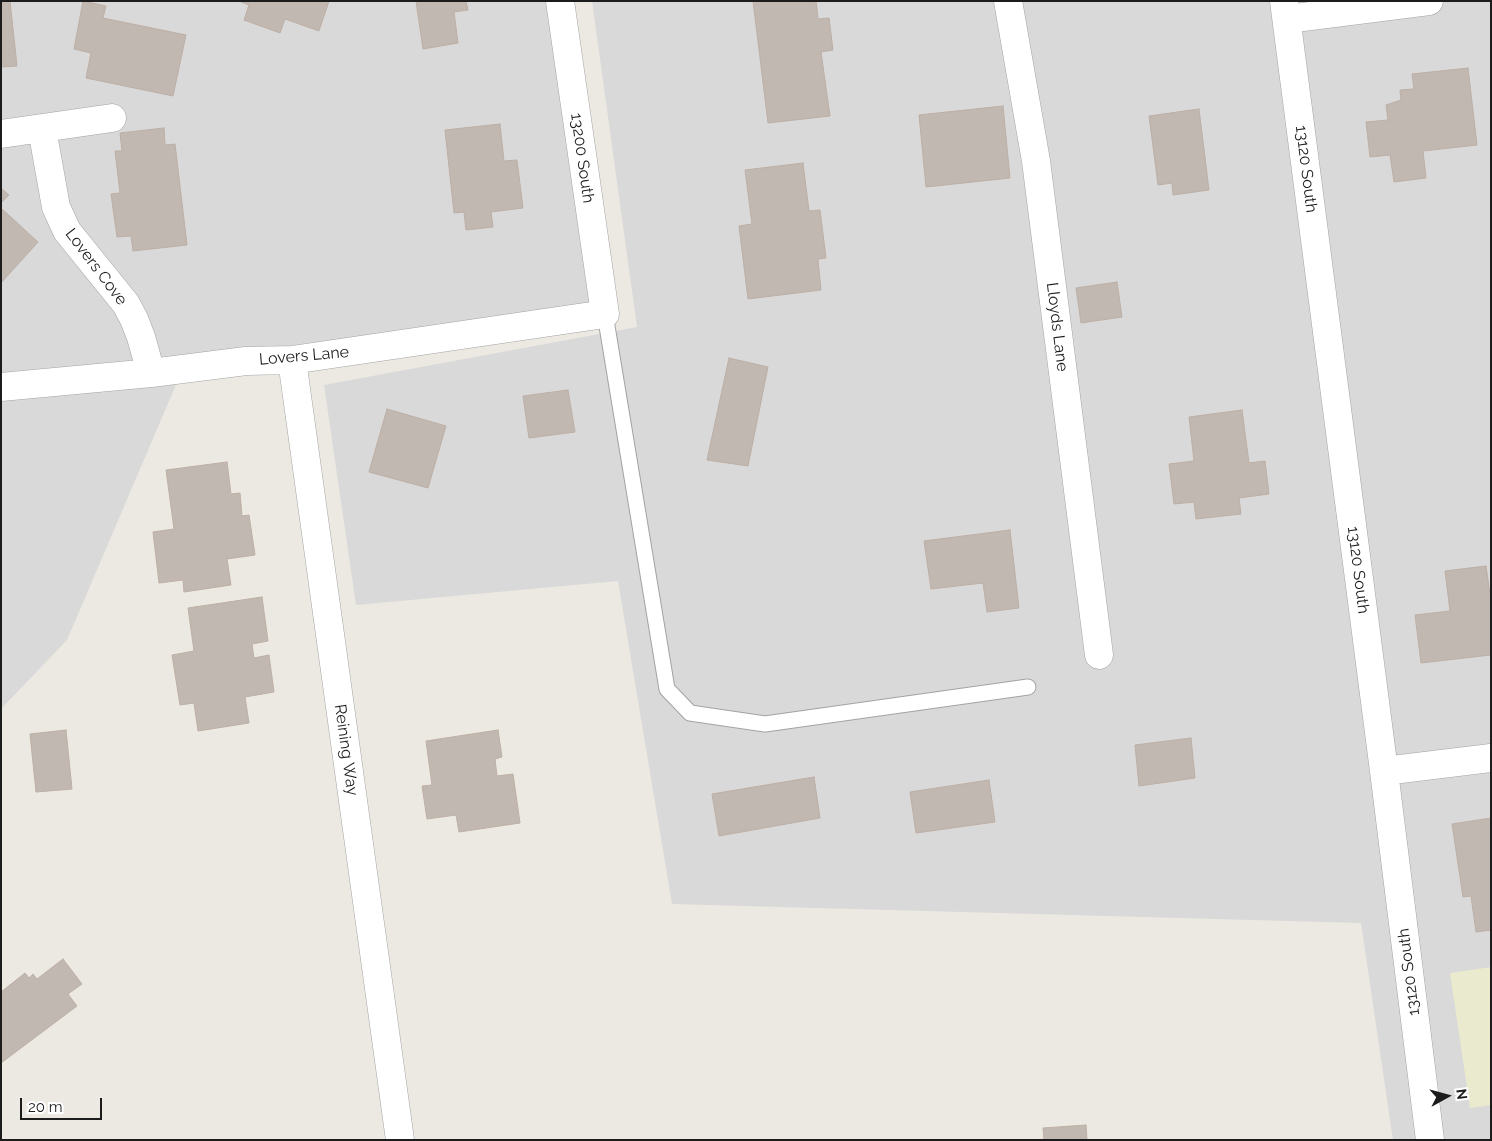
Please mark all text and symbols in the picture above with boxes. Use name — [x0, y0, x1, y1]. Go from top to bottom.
street label: 13200 South — [566, 112, 598, 204]
street label: 13120 South — [1291, 124, 1321, 214]
street label: Lovers Cove — [61, 225, 131, 309]
street label: Lloyds Lane — [1042, 281, 1072, 373]
street label: Lovers Lane — [258, 343, 350, 369]
street label: 13120 South — [1343, 525, 1373, 615]
street label: Reining Way — [330, 703, 362, 797]
street label: 13120 South — [1394, 927, 1424, 1017]
north arrow — [1422, 1071, 1472, 1121]
scale bar — [22, 1088, 105, 1120]
text: N — [1453, 1088, 1470, 1100]
text: 20 m — [28, 1098, 63, 1116]

